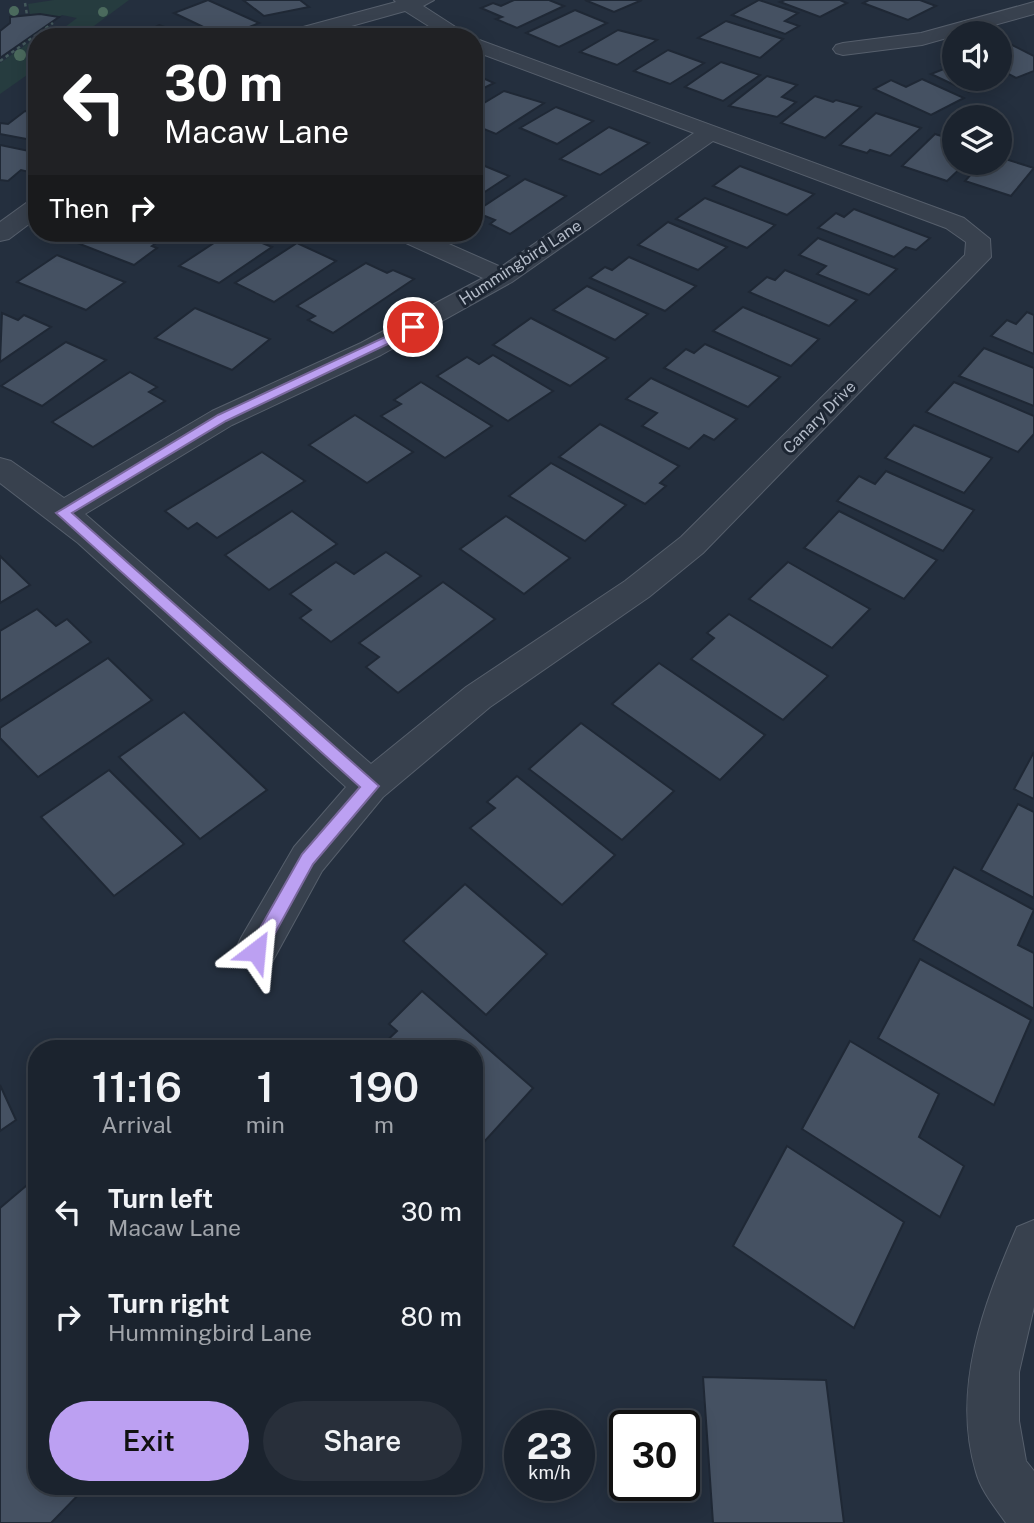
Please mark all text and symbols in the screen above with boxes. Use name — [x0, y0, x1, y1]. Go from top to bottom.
map controls — [942, 21, 1012, 175]
button: sound — [942, 21, 1012, 91]
text: 30 m — [164, 54, 283, 112]
icon: left — [49, 56, 140, 147]
button: layers — [942, 105, 1012, 175]
text: Macaw Lane — [164, 113, 349, 150]
icon: right — [123, 189, 161, 227]
text: Then — [49, 193, 109, 224]
street label: Hummingbird Lane — [456, 216, 585, 309]
pin — [383, 297, 443, 357]
icon: arrive — [394, 308, 432, 346]
street label: Canary Drive — [779, 377, 860, 458]
position arrow — [219, 914, 293, 988]
text: 11:16 — [92, 1062, 182, 1111]
text: 1 — [256, 1062, 274, 1111]
text: 190 — [348, 1062, 419, 1111]
text: Arrival — [101, 1111, 172, 1138]
text: min — [246, 1111, 285, 1138]
text: m — [374, 1111, 394, 1138]
text: Turn left — [108, 1183, 213, 1214]
icon: left — [49, 1193, 87, 1231]
text: 30 m — [401, 1196, 462, 1227]
text: Macaw Lane — [108, 1214, 241, 1241]
text: Turn right — [108, 1288, 230, 1319]
icon: right — [49, 1298, 87, 1336]
text: 80 m — [401, 1301, 462, 1332]
text: Hummingbird Lane — [108, 1319, 312, 1346]
button: Exit — [49, 1401, 249, 1481]
button: Share — [263, 1401, 462, 1481]
speed limit sign: 30 — [609, 1410, 700, 1501]
text: 23 — [527, 1426, 572, 1467]
text: km/h — [528, 1462, 571, 1483]

